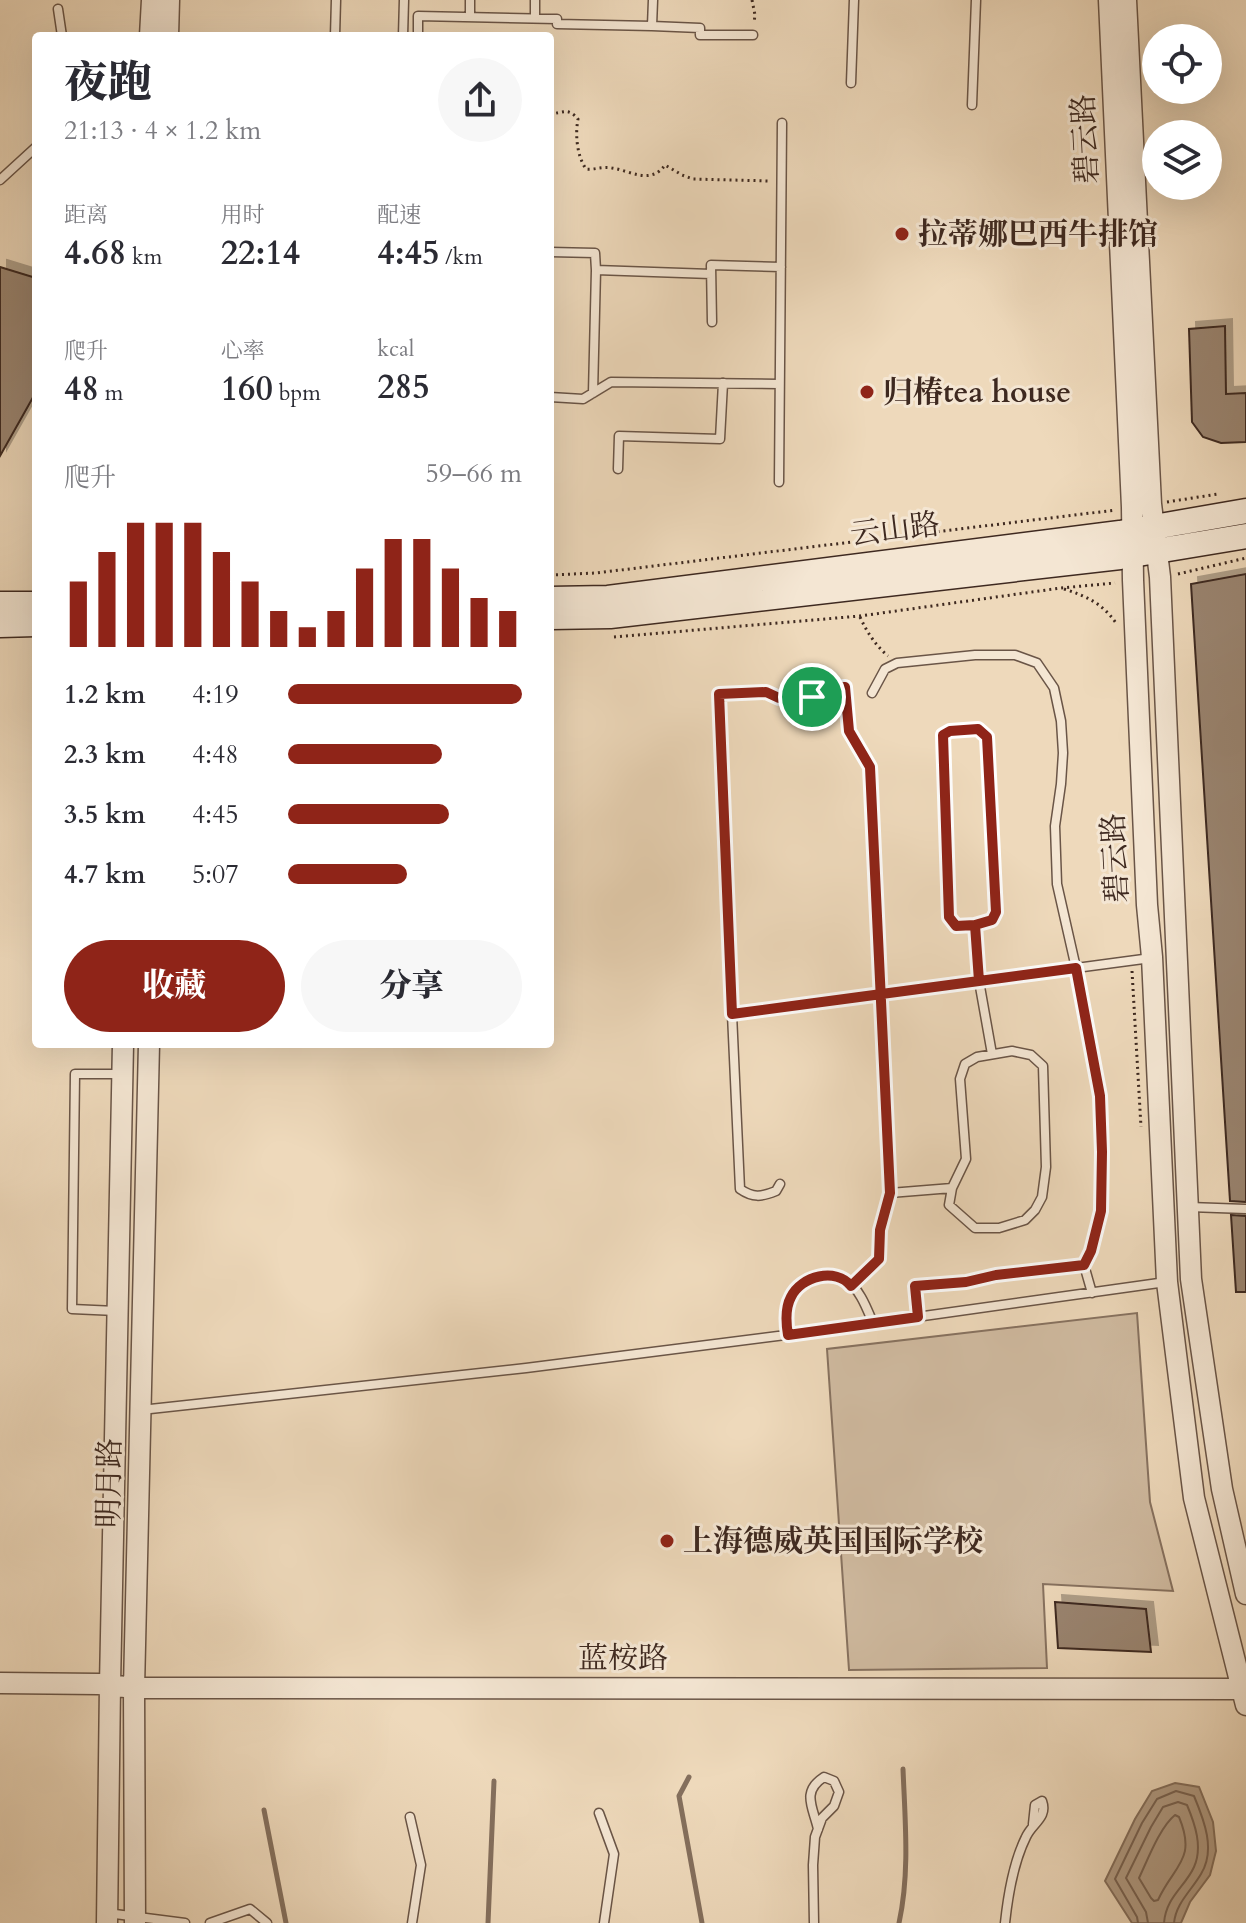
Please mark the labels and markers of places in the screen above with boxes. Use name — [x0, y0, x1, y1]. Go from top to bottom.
place label: 拉蒂娜巴西牛排馆 — [918, 214, 1158, 255]
marker: 拉蒂娜巴西牛排馆 — [893, 225, 911, 243]
place label: 归椿tea house — [883, 372, 1071, 413]
marker: 归椿tea house — [858, 383, 876, 401]
pin — [778, 663, 846, 731]
place label: 上海德威英国国际学校 — [683, 1521, 983, 1562]
marker: 上海德威英国国际学校 — [658, 1532, 676, 1550]

